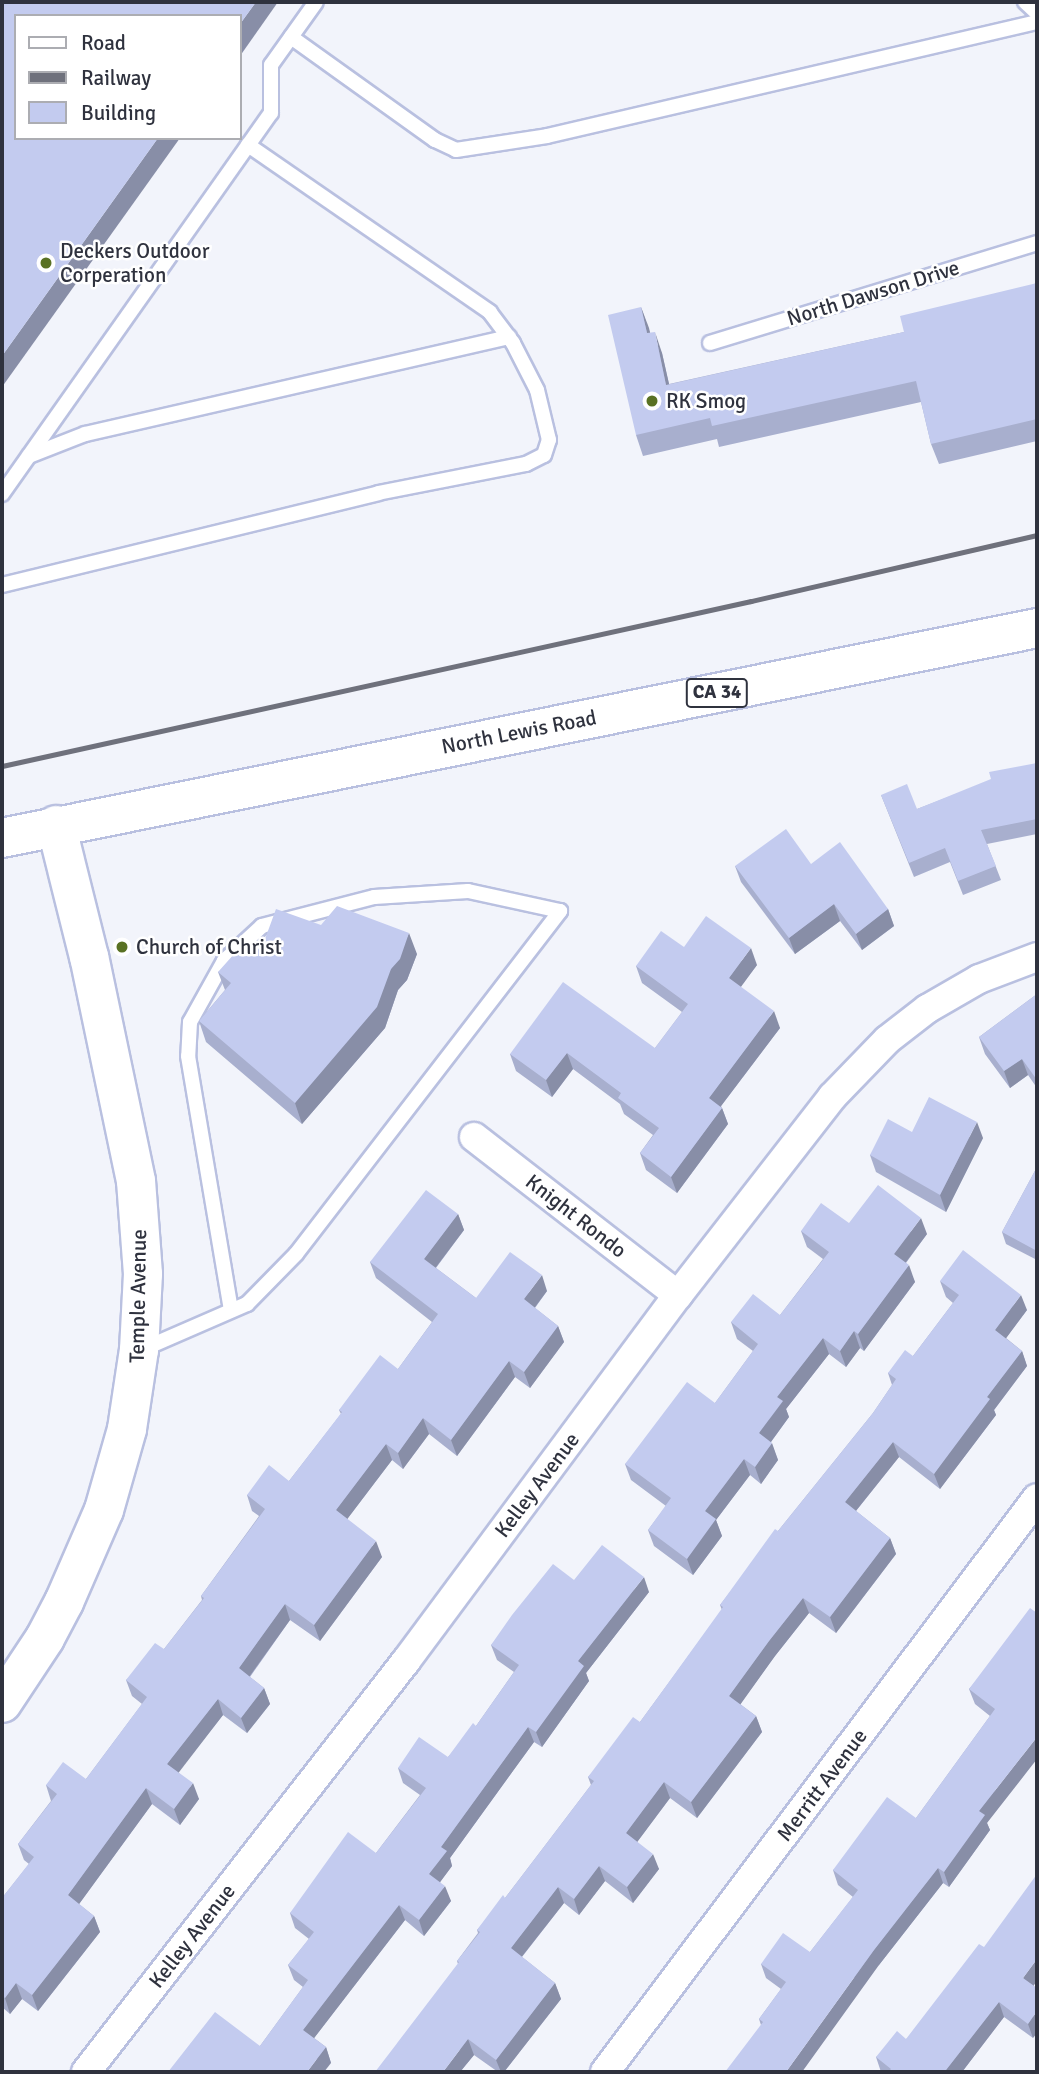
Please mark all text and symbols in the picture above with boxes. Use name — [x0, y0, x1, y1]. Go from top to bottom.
legend — [14, 14, 242, 140]
text: Road — [81, 30, 126, 56]
text: Railway — [81, 65, 151, 91]
text: Building — [81, 100, 156, 126]
place label: Deckers Outdoor Corperation — [60, 238, 209, 288]
marker: Deckers Outdoor Corperation — [38, 255, 54, 271]
street label: North Dawson Drive — [784, 255, 962, 331]
place label: RK Smog — [666, 388, 746, 414]
marker: RK Smog — [644, 393, 660, 409]
road number: CA 34 — [686, 678, 748, 708]
street label: North Lewis Road — [439, 705, 599, 759]
place label: Church of Christ — [136, 934, 282, 960]
marker: Church of Christ — [114, 939, 130, 955]
street label: Knight Rondo — [521, 1169, 631, 1263]
street label: Temple Avenue — [124, 1229, 152, 1363]
street label: Kelley Avenue — [489, 1428, 585, 1542]
street label: Merritt Avenue — [772, 1724, 872, 1846]
street label: Kelley Avenue — [144, 1879, 240, 1993]

